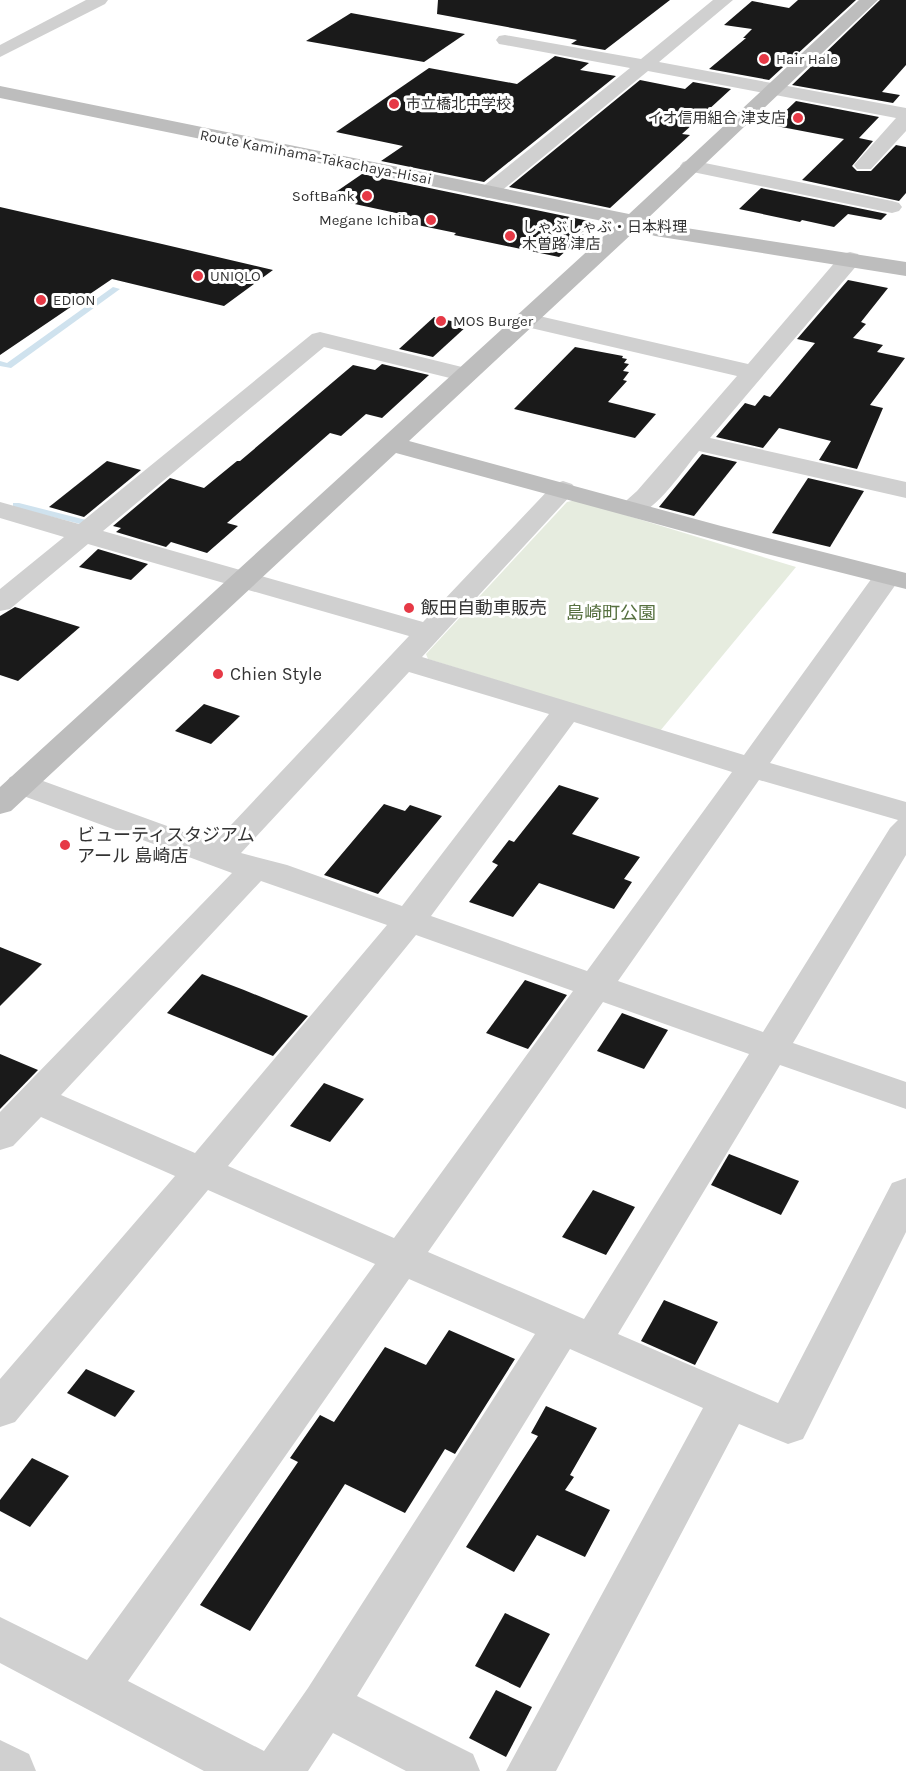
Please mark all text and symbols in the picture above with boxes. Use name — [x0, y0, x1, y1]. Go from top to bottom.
place label: Hair Hale — [776, 50, 838, 68]
marker: Hair Hale — [757, 52, 771, 66]
place label: 市立橋北中学校 — [406, 95, 511, 113]
marker: 市立橋北中学校 — [387, 97, 401, 111]
place label: イオ信用組合 津支店 — [647, 109, 786, 127]
marker: イオ信用組合 津支店 — [791, 111, 805, 125]
street label: Route Kamihama-Takachaya-Hisai — [199, 126, 433, 188]
place label: SoftBank — [292, 187, 355, 205]
marker: SoftBank — [360, 189, 374, 203]
place label: Megane Ichiba — [319, 211, 419, 229]
marker: Megane Ichiba — [424, 213, 438, 227]
place label: しゃぶしゃぶ・日本料理 木曽路 津店 — [522, 218, 687, 253]
marker: しゃぶしゃぶ・日本料理 木曽路 津店 — [503, 229, 517, 243]
place label: UNIQLO — [210, 267, 261, 285]
marker: UNIQLO — [191, 269, 205, 283]
place label: EDION — [53, 291, 95, 309]
marker: EDION — [34, 293, 48, 307]
place label: MOS Burger — [453, 312, 534, 330]
marker: MOS Burger — [434, 314, 448, 328]
place label: 飯田自動車販売 — [421, 597, 547, 619]
marker: 飯田自動車販売 — [402, 601, 416, 615]
park label: 島崎町公園 — [566, 602, 656, 624]
place label: Chien Style — [230, 663, 322, 685]
marker: Chien Style — [211, 667, 225, 681]
place label: ビューティスタジアム アール 島崎店 — [77, 824, 255, 867]
marker: ビューティスタジアム アール 島崎店 — [58, 838, 72, 852]

